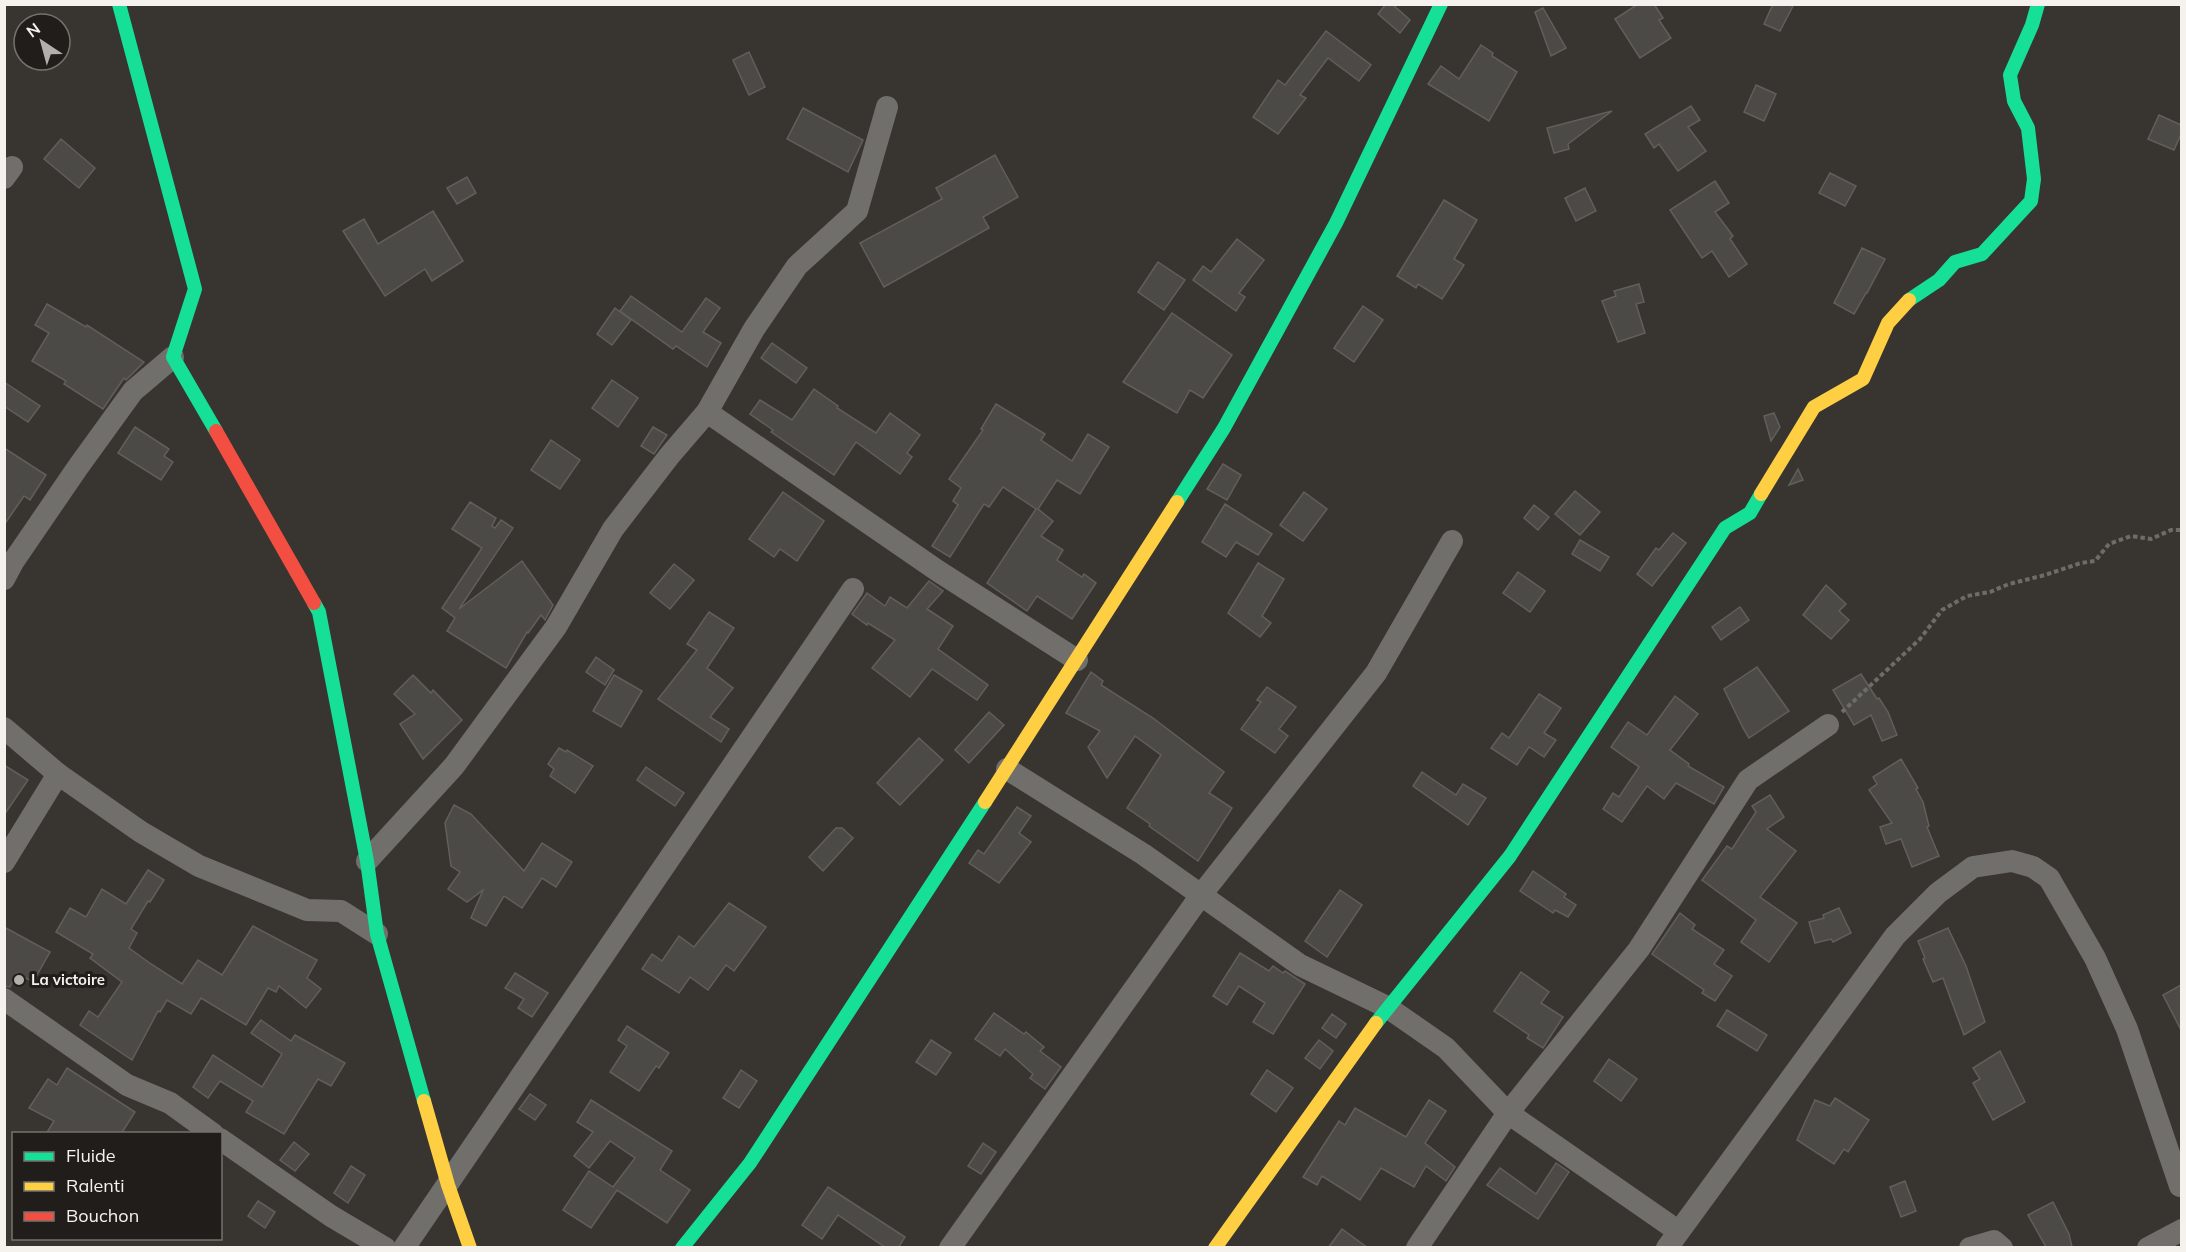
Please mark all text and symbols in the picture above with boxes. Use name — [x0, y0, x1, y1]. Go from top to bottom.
north arrow — [12, 12, 72, 72]
text: N — [22, 18, 44, 42]
place label: La victoire — [31, 970, 105, 989]
marker: La victoire — [12, 973, 26, 987]
legend — [12, 1132, 222, 1240]
text: Fluide — [66, 1144, 116, 1167]
text: Ralenti — [66, 1174, 124, 1197]
text: Bouchon — [66, 1204, 139, 1227]

